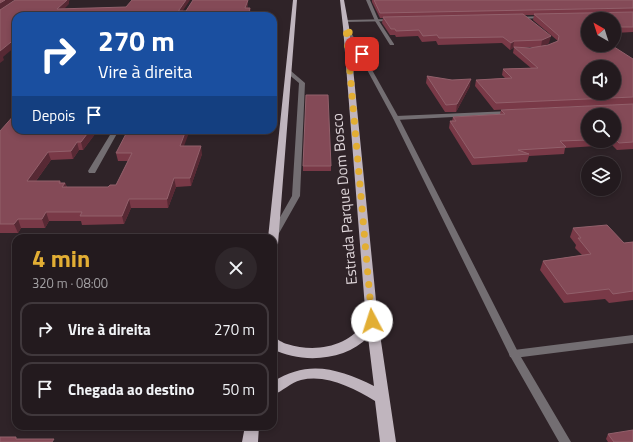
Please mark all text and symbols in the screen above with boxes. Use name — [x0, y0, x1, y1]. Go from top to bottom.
north arrow — [581, 12, 621, 52]
map controls — [581, 12, 621, 196]
text: 270 m — [98, 19, 175, 62]
icon: right — [32, 28, 84, 80]
pin — [345, 37, 379, 71]
icon: arrive — [351, 43, 373, 65]
text: Vire à direita — [98, 58, 192, 85]
button: sound — [581, 60, 621, 100]
text: Depois — [32, 104, 75, 127]
icon: arrive — [83, 104, 105, 126]
button: search — [581, 108, 621, 148]
street label: Estrada Parque Dom Bosco — [325, 112, 363, 286]
button: layers — [581, 156, 621, 196]
text: 4 min — [32, 240, 90, 276]
button: close — [215, 247, 257, 289]
text: 320 m · 08:00 — [32, 273, 108, 293]
position arrow — [351, 300, 393, 342]
icon: right — [34, 318, 56, 340]
text: Vire à direita — [68, 318, 151, 341]
text: 270 m — [214, 318, 255, 341]
icon: arrive — [34, 378, 56, 400]
text: Chegada ao destino — [68, 378, 194, 401]
text: 50 m — [222, 378, 255, 401]

